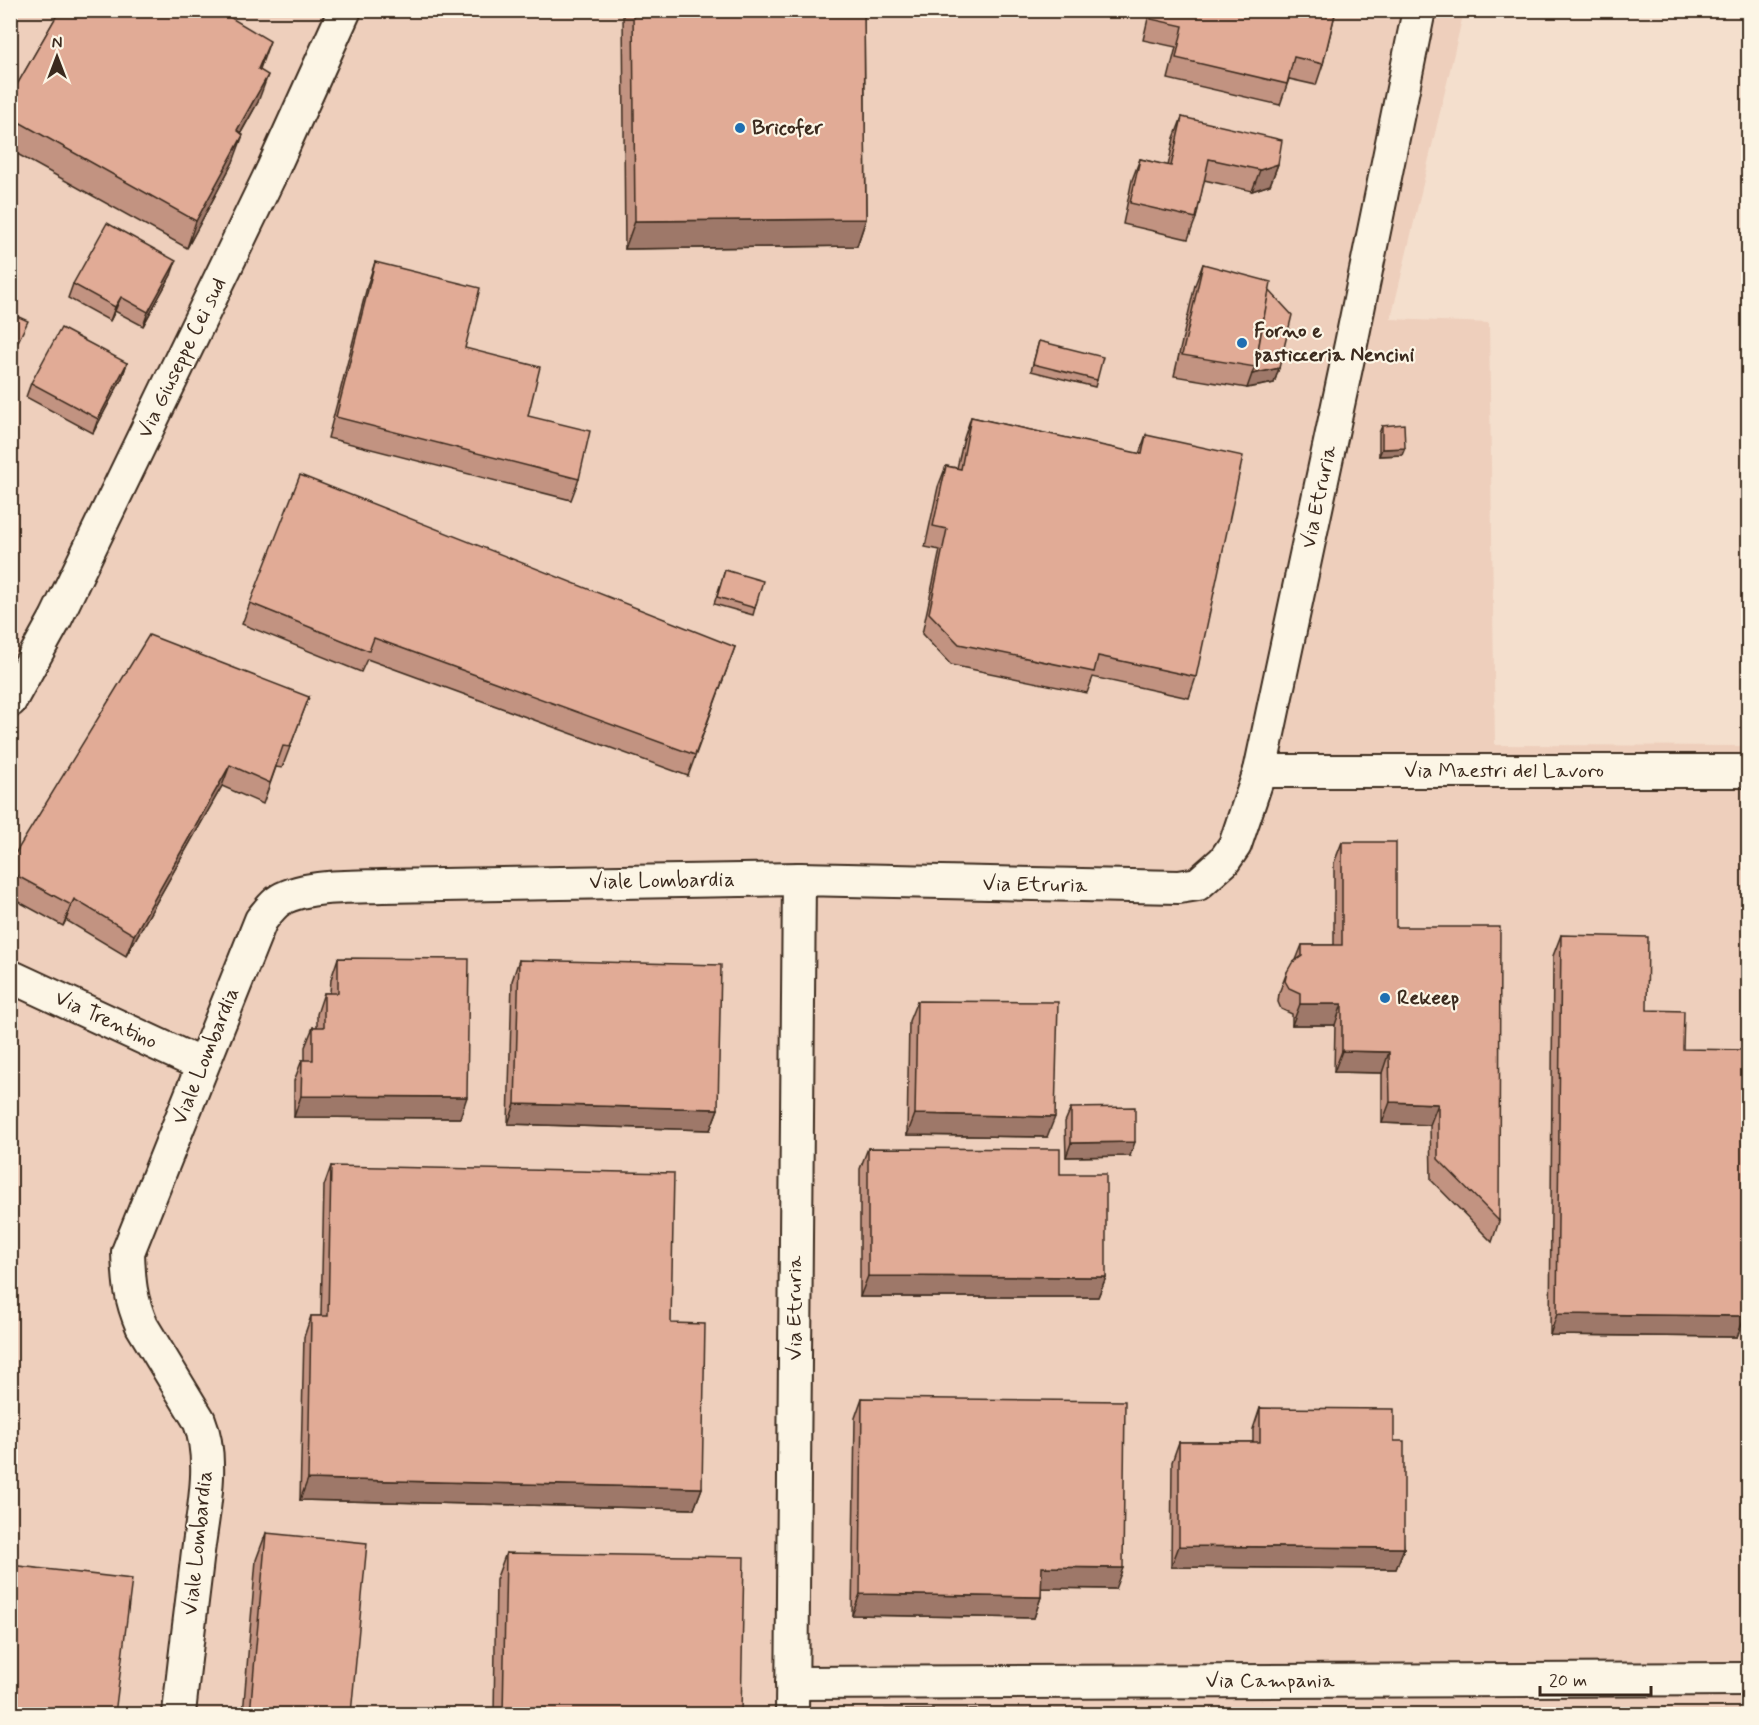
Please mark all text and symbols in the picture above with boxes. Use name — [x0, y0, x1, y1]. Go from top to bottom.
north arrow — [27, 27, 87, 87]
text: N — [52, 33, 62, 54]
place label: Bricofer — [752, 114, 824, 142]
marker: Bricofer — [733, 121, 747, 135]
street label: Via Giuseppe Cei sud — [131, 273, 233, 443]
place label: Forno e pasticceria Nencini — [1254, 317, 1415, 369]
marker: Forno e pasticceria Nencini — [1235, 336, 1249, 350]
street label: Via Etruria — [1294, 442, 1344, 551]
street label: Via Maestri del Lavoro — [1404, 757, 1604, 785]
street label: Viale Lombardia — [589, 866, 735, 896]
street label: Via Etruria — [982, 870, 1088, 900]
street label: Viale Lombardia — [166, 983, 246, 1129]
street label: Via Trentino — [50, 984, 162, 1056]
place label: Rekeep — [1397, 984, 1459, 1012]
marker: Rekeep — [1378, 991, 1392, 1005]
street label: Via Etruria — [781, 1255, 809, 1360]
street label: Viale Lombardia — [176, 1469, 220, 1617]
scale bar — [1540, 1659, 1651, 1697]
street label: Via Campania — [1205, 1667, 1335, 1695]
text: 20 m — [1549, 1669, 1587, 1693]

